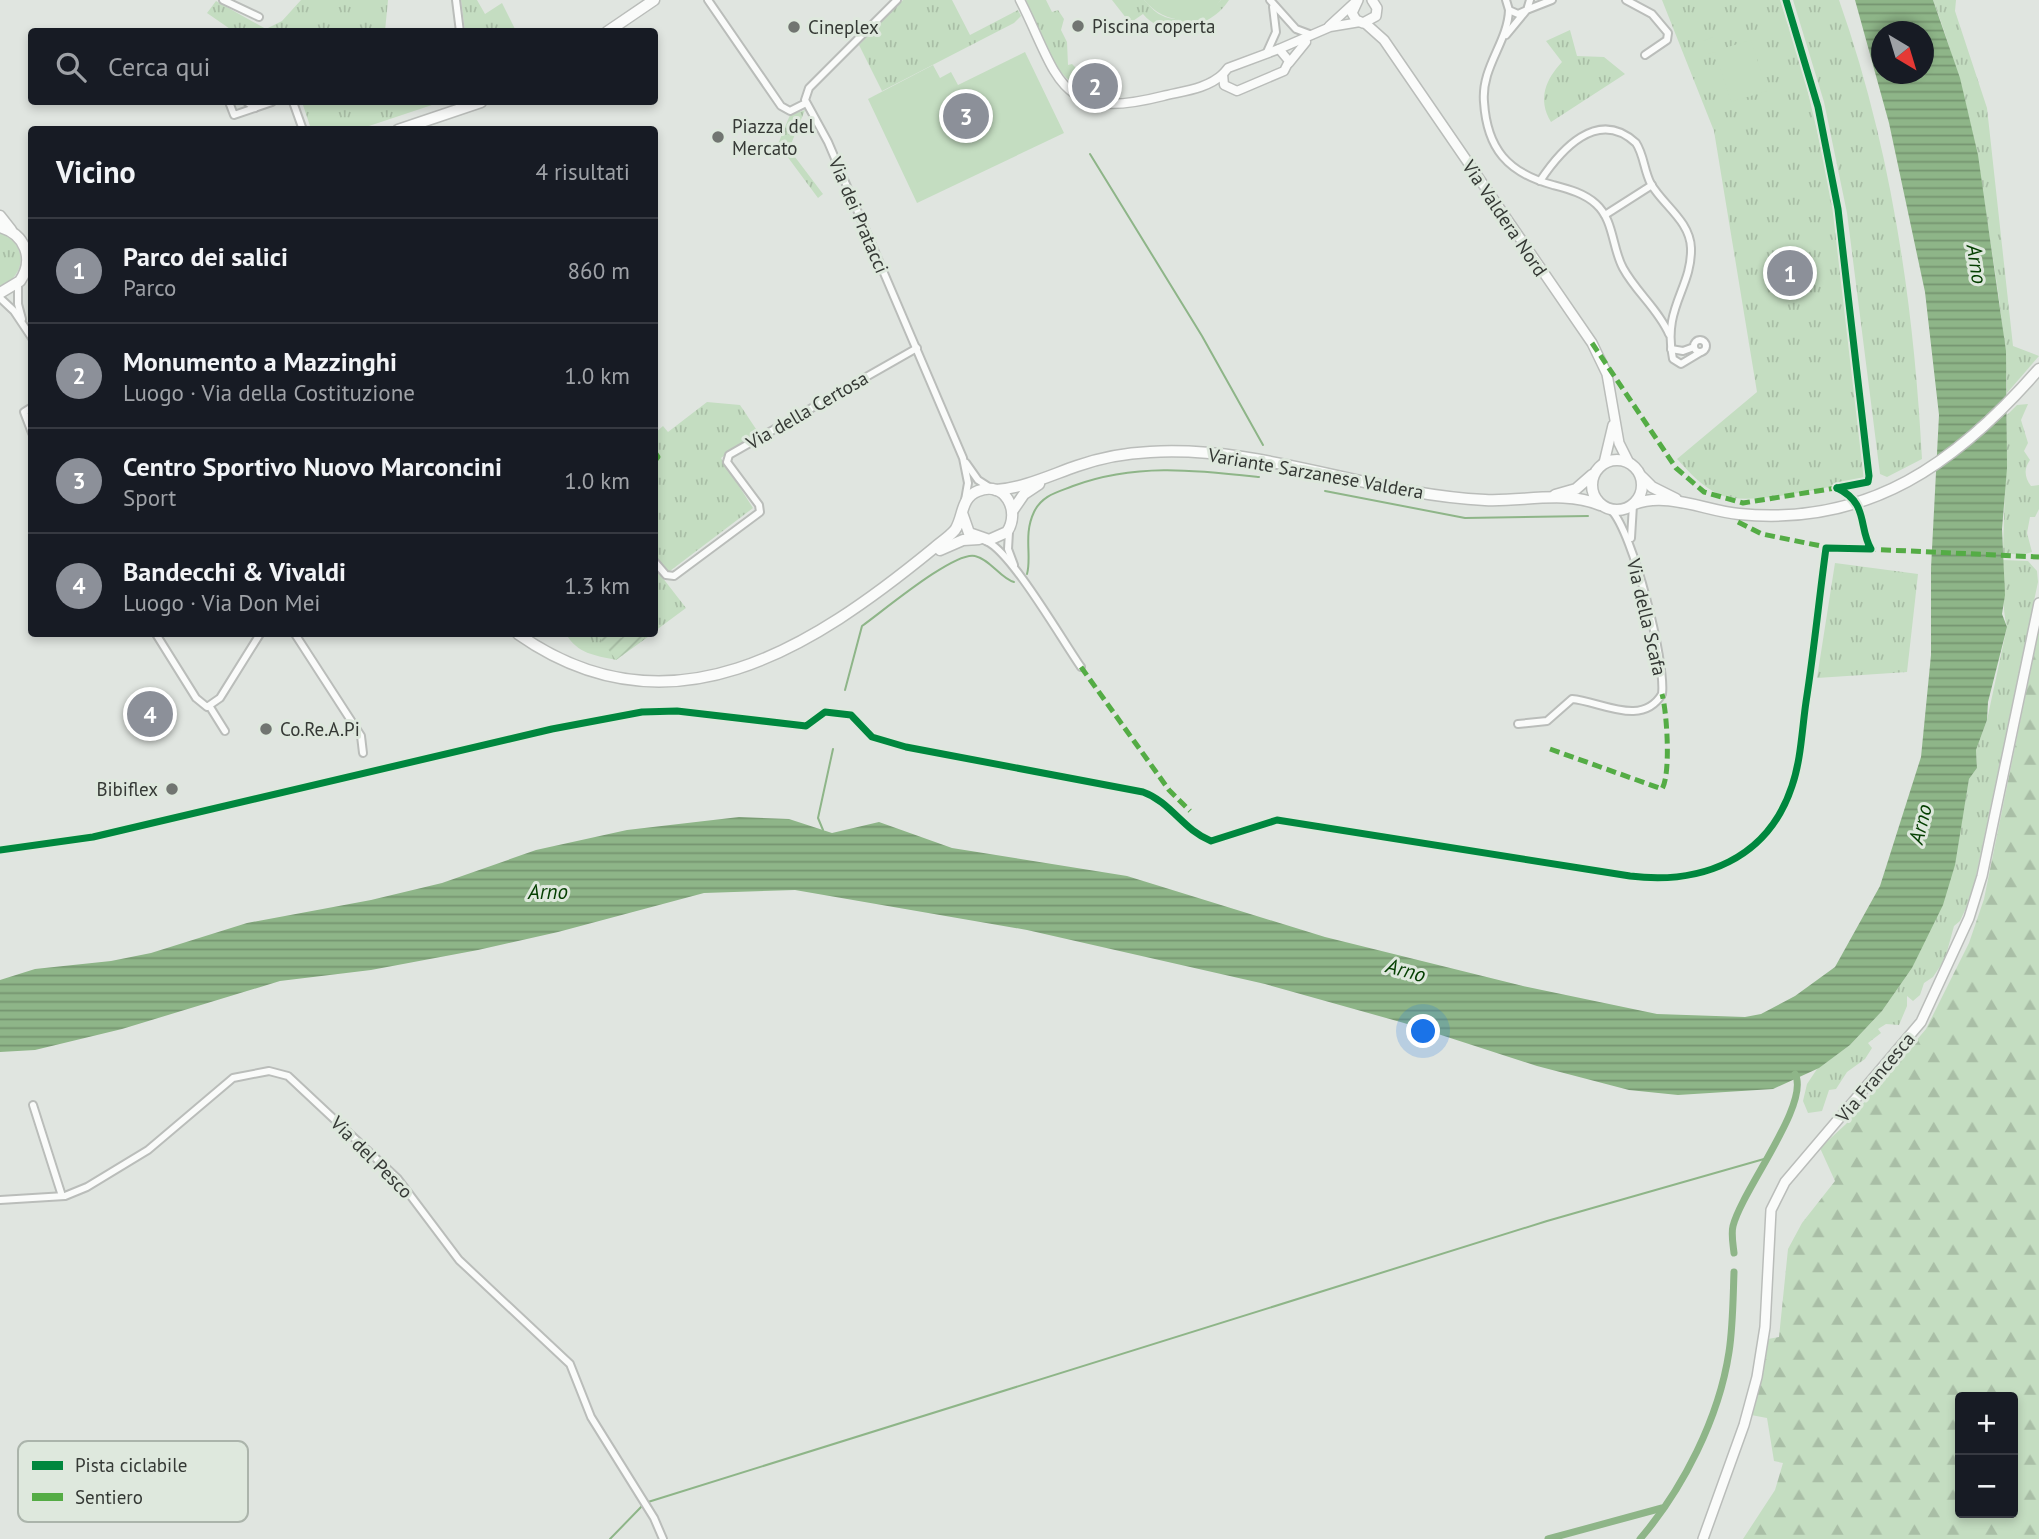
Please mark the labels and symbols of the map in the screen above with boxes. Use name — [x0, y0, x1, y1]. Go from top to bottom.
place label: Piscina coperta — [1092, 14, 1215, 38]
place label: Cineplex — [808, 15, 879, 39]
marker: Piscina coperta — [1070, 18, 1086, 34]
marker: Cineplex — [786, 19, 802, 35]
north arrow — [1871, 21, 1934, 84]
pin: 2 — [1072, 60, 1118, 112]
pin: 3 — [943, 90, 989, 142]
place label: Piazza del Mercato — [732, 114, 814, 160]
marker: Piazza del Mercato — [710, 129, 726, 145]
street label: Via dei Pratacci — [823, 152, 894, 277]
street label: Via Valdera Nord — [1457, 154, 1553, 281]
water label: Arno — [1960, 241, 1993, 286]
pin: 1 — [1767, 247, 1813, 299]
street label: Via della Certosa — [741, 365, 872, 455]
street label: Variante Sarzanese Valdera — [1205, 442, 1426, 504]
street label: Via della Scafa — [1622, 555, 1672, 678]
pin: 4 — [127, 688, 173, 740]
place label: Co.Re.A.Pi — [280, 717, 360, 741]
marker: Co.Re.A.Pi — [258, 721, 274, 737]
place label: Bibiflex — [96, 777, 158, 801]
marker: Bibiflex — [164, 781, 180, 797]
water label: Arno — [1902, 801, 1938, 848]
water label: Arno — [527, 878, 568, 905]
water label: Arno — [1382, 952, 1429, 988]
your location — [1406, 1014, 1440, 1048]
street label: Via Francesca — [1830, 1027, 1920, 1128]
street label: Via del Pesco — [325, 1110, 418, 1203]
legend — [18, 1441, 248, 1522]
text: Pista ciclabile — [75, 1453, 187, 1477]
text: Sentiero — [75, 1485, 143, 1509]

